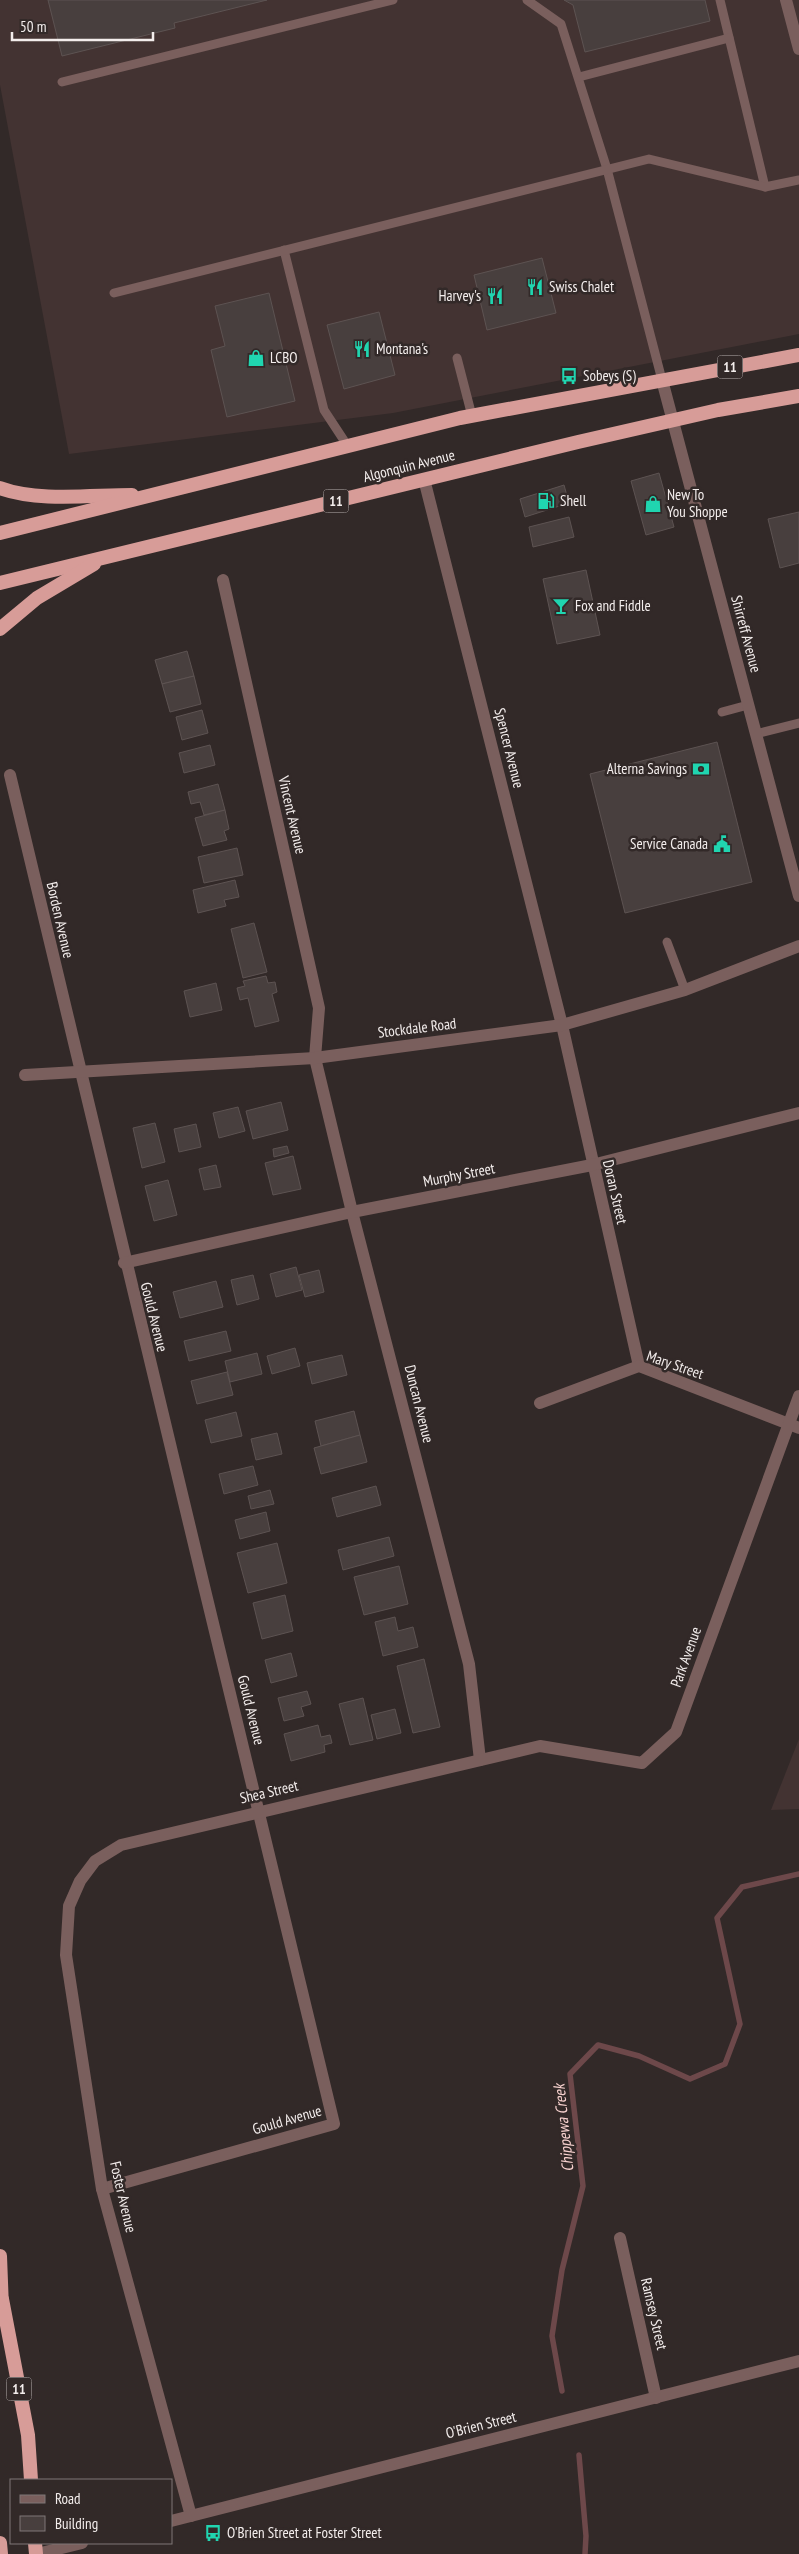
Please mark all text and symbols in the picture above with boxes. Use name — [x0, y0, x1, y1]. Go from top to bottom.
scale bar — [12, 10, 154, 42]
text: 50 m — [20, 17, 46, 36]
restaurant icon: Swiss Chalet — [525, 277, 545, 297]
place label: Swiss Chalet — [549, 277, 614, 296]
place label: Harvey's — [438, 286, 481, 305]
restaurant icon: Harvey's — [485, 286, 505, 306]
restaurant icon: Montana's — [352, 339, 372, 359]
place label: Montana's — [376, 339, 428, 358]
shop icon: LCBO — [246, 348, 266, 368]
place label: LCBO — [270, 348, 298, 367]
road number: 11 — [718, 356, 742, 378]
bus stop icon: Sobeys (S) — [559, 366, 579, 386]
place label: Sobeys (S) — [583, 366, 636, 385]
street label: Algonquin Avenue — [361, 445, 457, 486]
place label: New To You Shoppe — [667, 485, 728, 521]
road number: 11 — [324, 490, 348, 512]
fuel station icon: Shell — [536, 491, 556, 511]
place label: Shell — [560, 491, 587, 510]
shop icon: New To You Shoppe — [643, 494, 663, 514]
street label: Shirreff Avenue — [727, 593, 766, 675]
bar icon: Fox and Fiddle — [551, 596, 571, 616]
place label: Fox and Fiddle — [575, 596, 651, 615]
street label: Spencer Avenue — [490, 706, 529, 790]
place label: Alterna Savings — [607, 759, 687, 778]
bank icon: Alterna Savings — [691, 759, 711, 779]
street label: Vincent Avenue — [274, 773, 311, 856]
place label: Service Canada — [630, 834, 708, 853]
public building icon: Service Canada — [712, 834, 732, 854]
street label: Borden Avenue — [42, 880, 78, 960]
street label: Stockdale Road — [377, 1013, 457, 1042]
street label: Murphy Street — [421, 1158, 496, 1191]
street label: Doran Street — [599, 1158, 632, 1226]
street label: Gould Avenue — [137, 1280, 172, 1354]
street label: Mary Street — [644, 1346, 706, 1383]
street label: Duncan Avenue — [401, 1363, 438, 1445]
street label: Park Avenue — [666, 1624, 705, 1690]
street label: Gould Avenue — [234, 1673, 269, 1747]
street label: Shea Street — [238, 1776, 300, 1807]
water label: Chippewa Creek — [548, 2081, 578, 2173]
street label: Gould Avenue — [250, 2101, 324, 2138]
street label: Foster Avenue — [106, 2159, 141, 2234]
street label: Ramsey Street — [637, 2276, 672, 2352]
road number: 11 — [6, 2378, 32, 2400]
street label: O'Brien Street — [444, 2407, 518, 2442]
legend — [10, 2479, 172, 2544]
text: Road — [55, 2489, 81, 2508]
text: Building — [55, 2514, 98, 2533]
bus stop icon: O'Brien Street at Foster Street — [203, 2523, 223, 2543]
place label: O'Brien Street at Foster Street — [227, 2523, 382, 2542]

